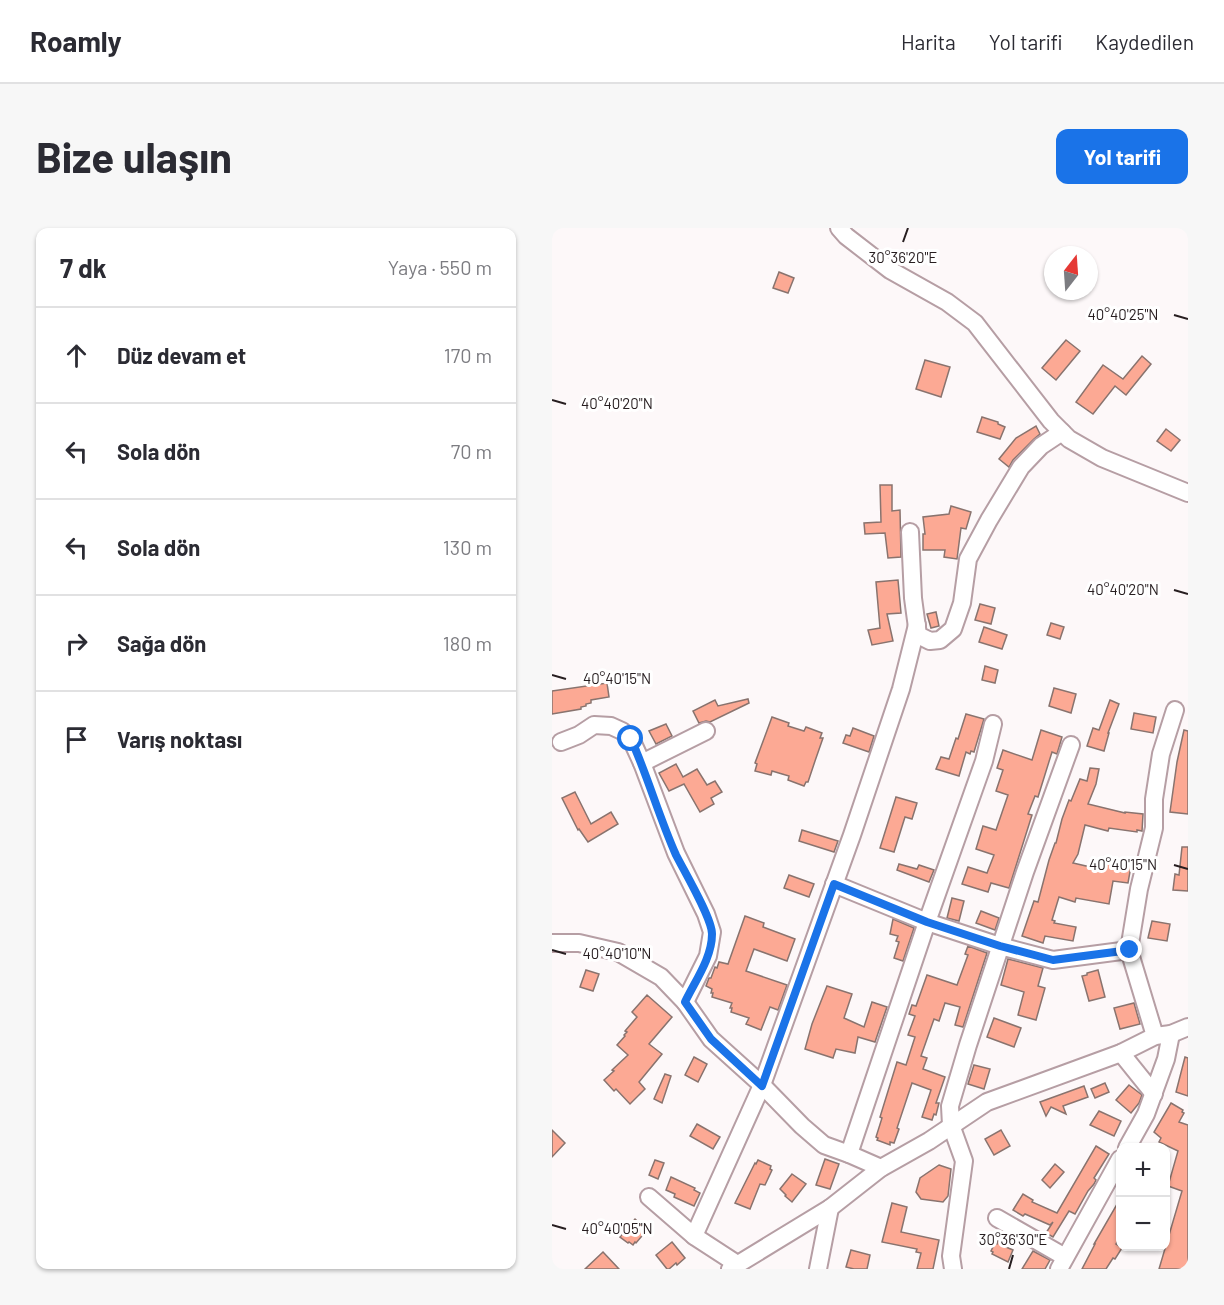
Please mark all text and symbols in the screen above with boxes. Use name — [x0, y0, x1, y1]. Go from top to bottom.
text: Roamly — [30, 24, 122, 58]
text: Harita — [901, 29, 956, 54]
text: Yol tarifi — [989, 29, 1062, 54]
text: Kaydedilen — [1095, 29, 1194, 54]
button: Yol tarifi — [1056, 129, 1188, 184]
text: Bize ulaşın — [36, 131, 232, 181]
north arrow — [1044, 246, 1098, 300]
text: 30°36'20"E — [869, 248, 937, 266]
text: 7 dk — [60, 252, 107, 283]
text: Yaya · 550 m — [388, 255, 492, 279]
text: 40°40'25"N — [1087, 305, 1159, 323]
icon: ahead — [60, 339, 93, 372]
text: Düz devam et — [117, 342, 246, 368]
text: 170 m — [444, 343, 492, 367]
text: 40°40'20"N — [581, 394, 653, 412]
icon: left — [60, 435, 93, 468]
text: Sola dön — [117, 438, 200, 464]
text: 70 m — [451, 439, 492, 463]
icon: left — [60, 531, 93, 564]
text: Sola dön — [117, 534, 200, 560]
text: 130 m — [443, 535, 492, 559]
text: 40°40'20"N — [1087, 580, 1159, 598]
icon: right — [60, 627, 93, 660]
text: Sağa dön — [117, 630, 206, 656]
text: 180 m — [443, 631, 492, 655]
text: 40°40'15"N — [583, 669, 651, 687]
icon: arrive — [60, 723, 93, 756]
route start — [617, 725, 643, 751]
text: Varış noktası — [117, 726, 242, 752]
text: 40°40'15"N — [1089, 855, 1157, 873]
route end — [1116, 936, 1142, 962]
text: 40°40'10"N — [583, 944, 652, 962]
map controls — [1116, 1143, 1170, 1251]
button: + — [1116, 1143, 1170, 1197]
button: − — [1116, 1197, 1170, 1251]
text: 40°40'05"N — [581, 1219, 653, 1237]
text: 30°36'30"E — [979, 1230, 1047, 1248]

